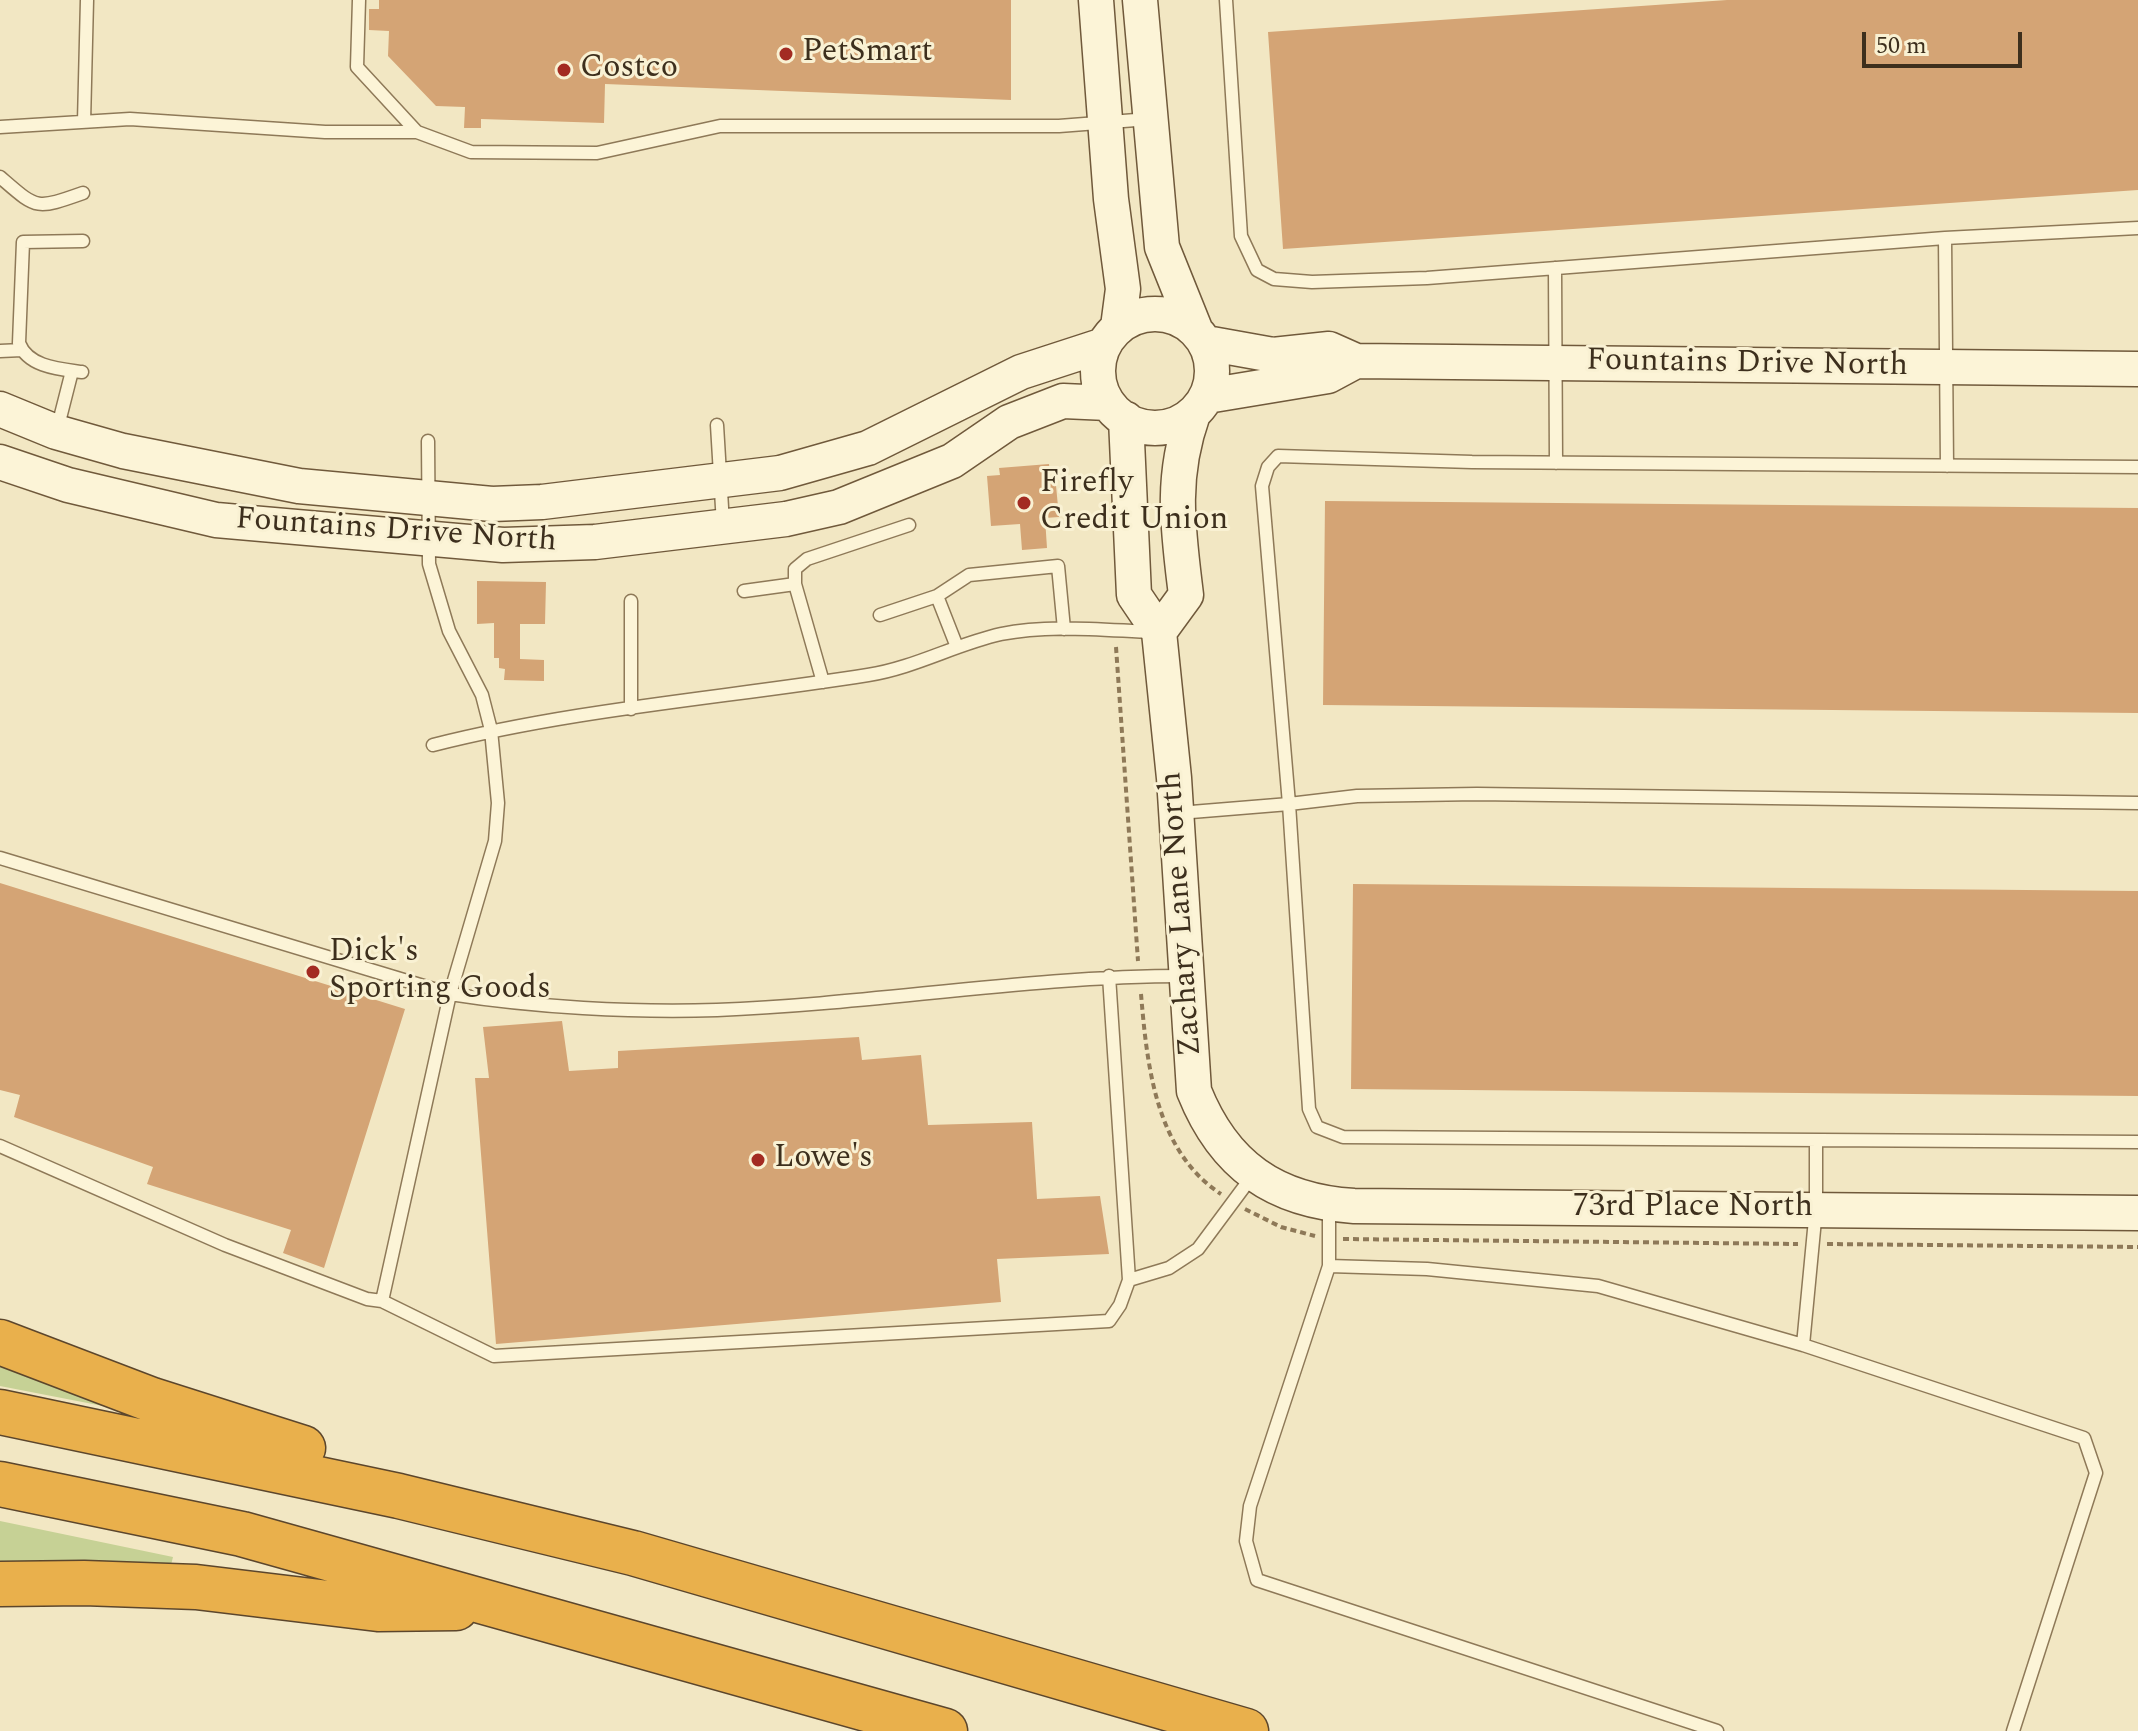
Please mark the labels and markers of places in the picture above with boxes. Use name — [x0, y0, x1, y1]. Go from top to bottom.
place label: PetSmart — [802, 35, 933, 73]
marker: PetSmart — [777, 45, 795, 63]
place label: Costco — [580, 51, 678, 89]
marker: Costco — [555, 61, 573, 79]
place label: Firefly Credit Union — [1040, 466, 1228, 541]
marker: Firefly Credit Union — [1015, 494, 1033, 512]
place label: Dick's Sporting Goods — [329, 935, 551, 1010]
marker: Dick's Sporting Goods — [304, 963, 322, 981]
place label: Lowe's — [774, 1141, 873, 1179]
marker: Lowe's — [749, 1151, 767, 1169]

